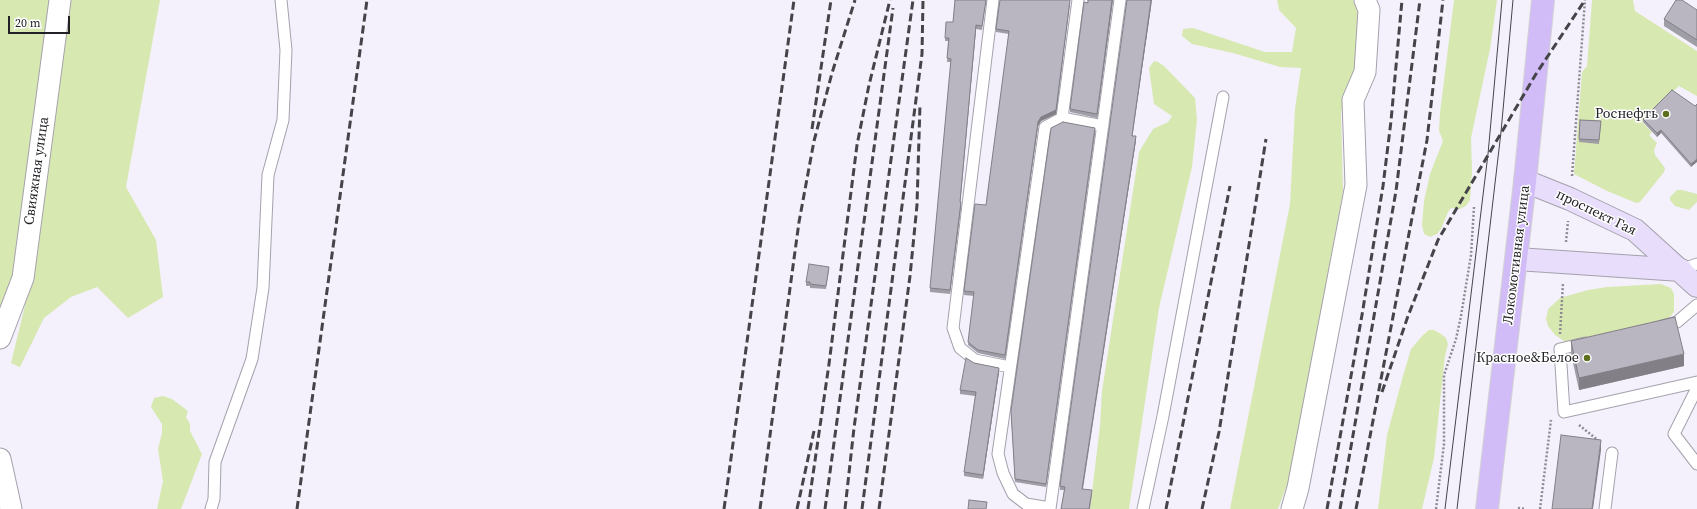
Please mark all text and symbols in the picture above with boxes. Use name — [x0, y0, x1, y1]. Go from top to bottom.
scale bar — [10, 8, 72, 34]
text: 20 m — [15, 15, 41, 31]
place label: Роснефть — [1595, 106, 1658, 122]
marker: Роснефть — [1661, 109, 1671, 119]
street label: Свияжная улица — [21, 116, 53, 226]
street label: Локомотивная улица — [1500, 185, 1534, 325]
street label: проспект Гая — [1553, 186, 1639, 240]
place label: Красное&Белое — [1476, 350, 1579, 366]
marker: Красное&Белое — [1582, 353, 1592, 363]

